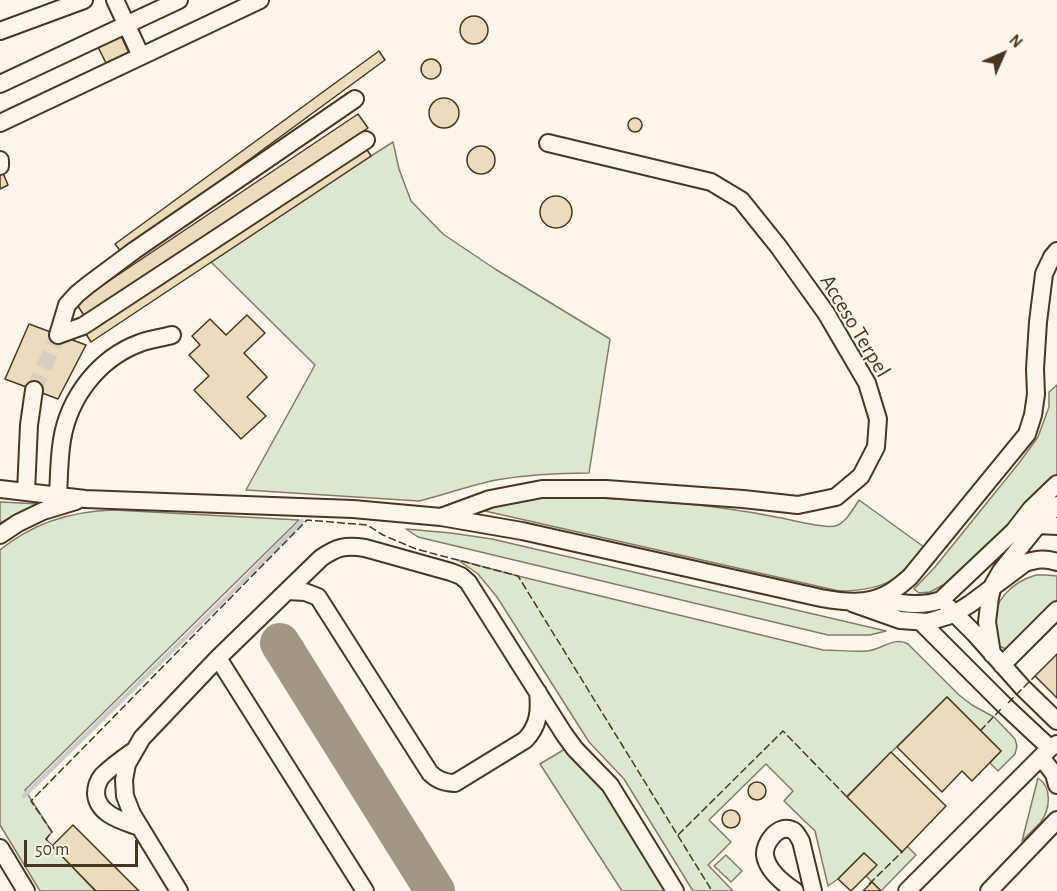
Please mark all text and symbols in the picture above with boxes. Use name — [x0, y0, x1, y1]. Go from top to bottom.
north arrow — [973, 24, 1033, 84]
text: N — [1006, 32, 1025, 51]
street label: Acceso Terpel — [814, 270, 896, 382]
scale bar — [27, 828, 141, 866]
text: 50 m — [35, 841, 69, 859]

